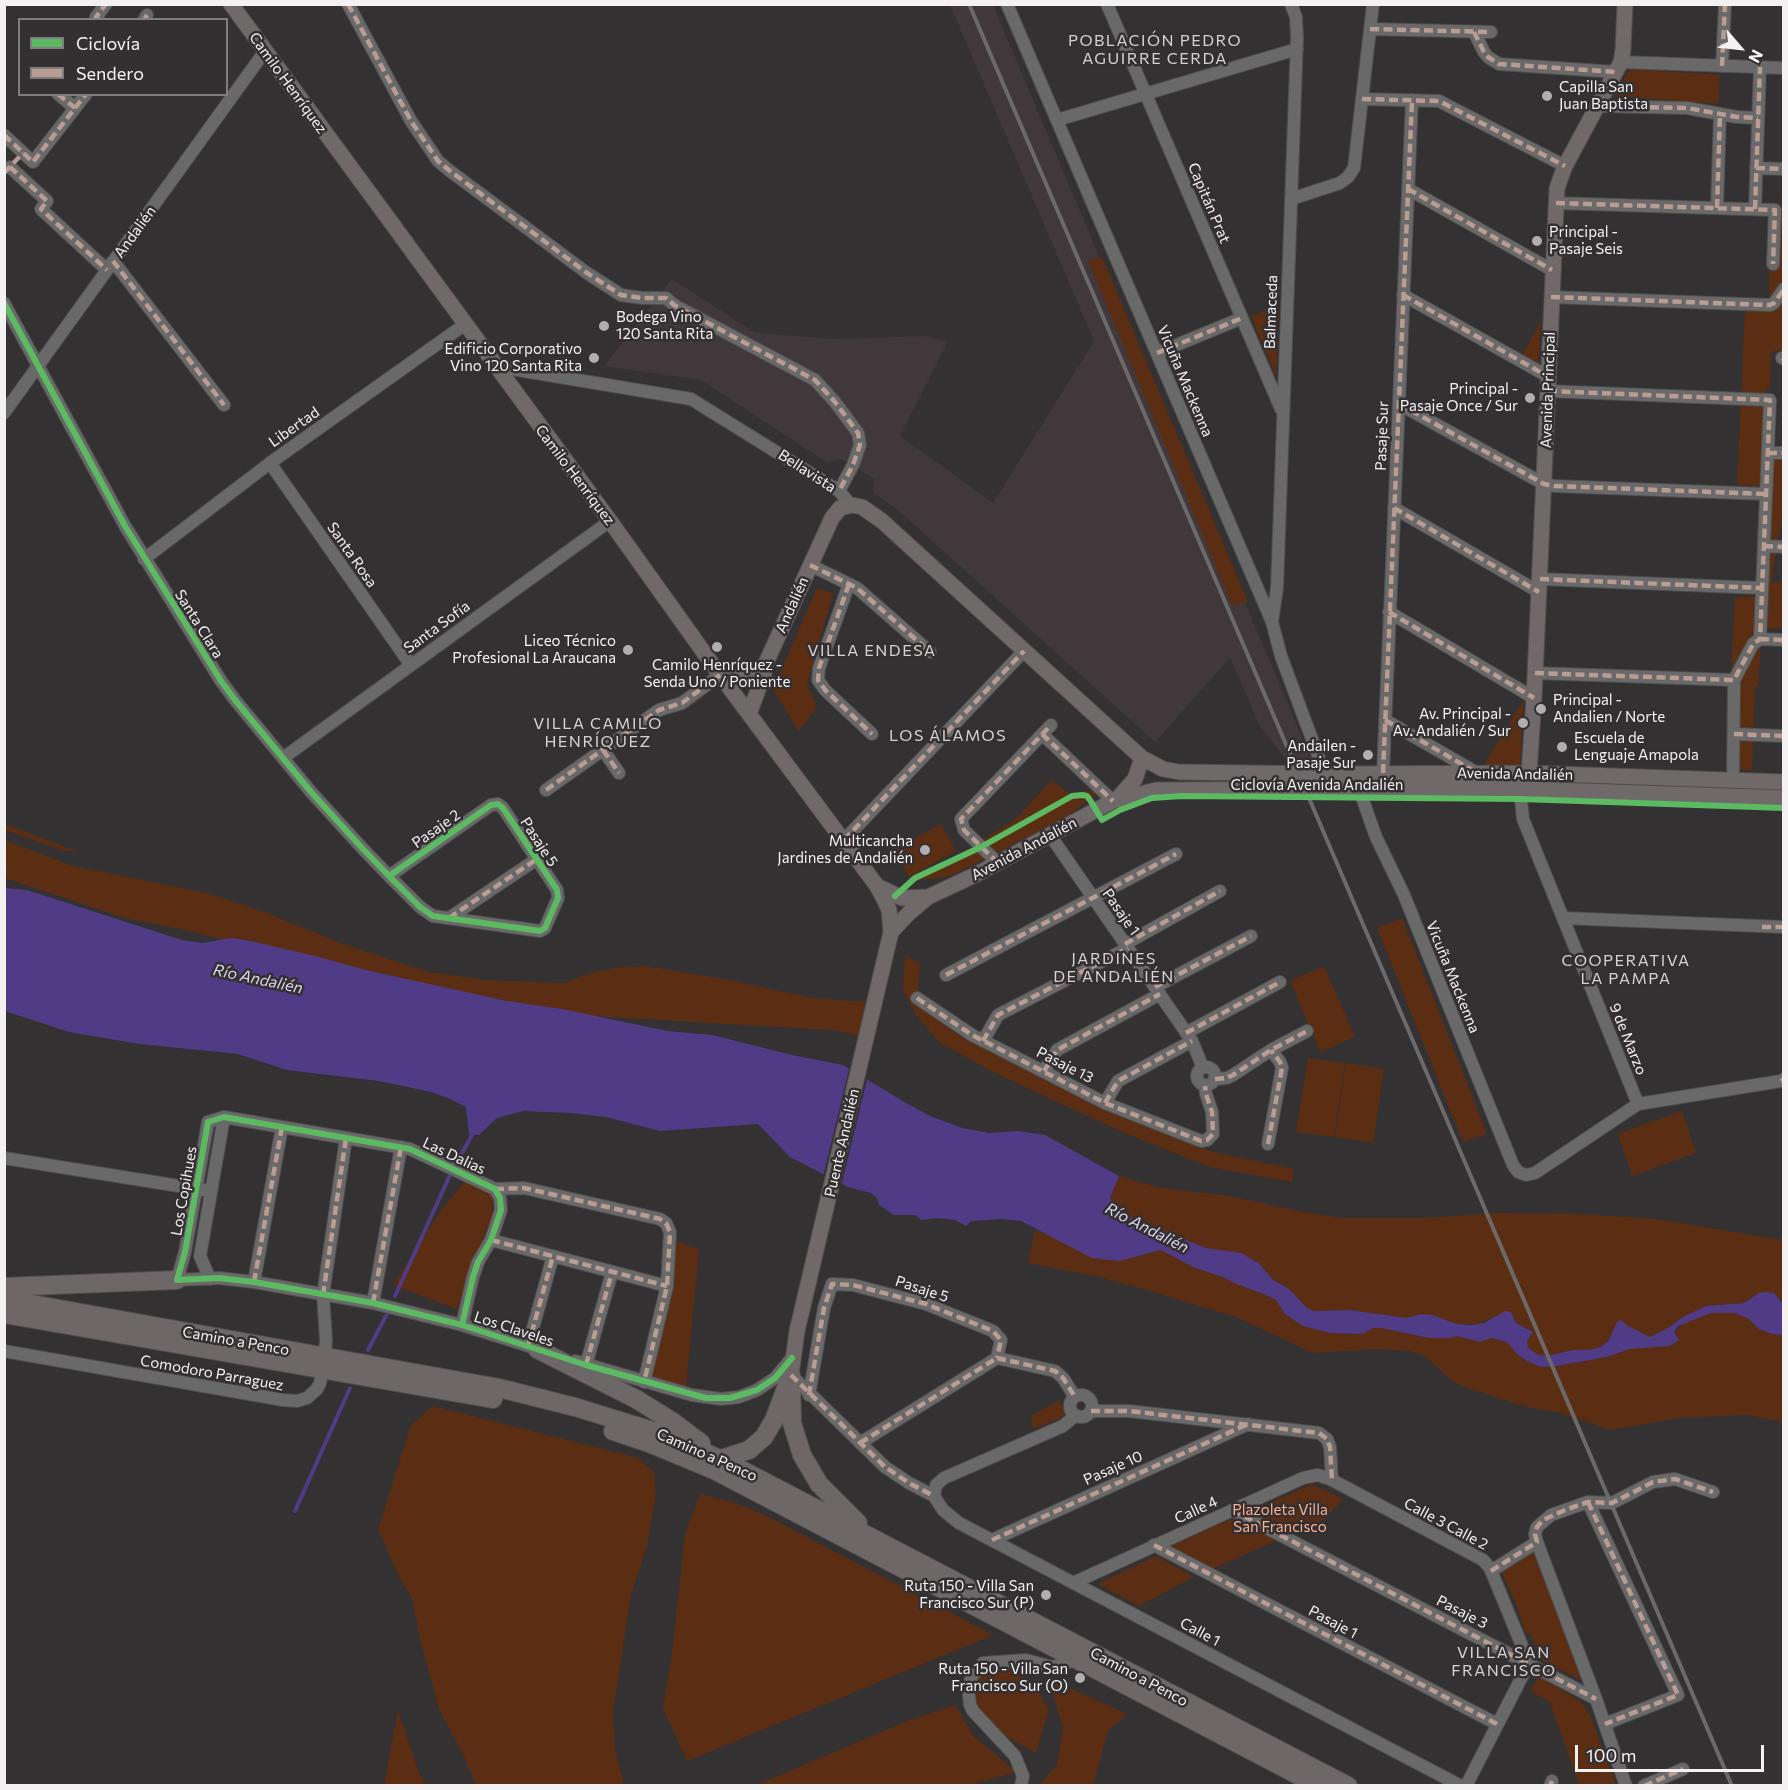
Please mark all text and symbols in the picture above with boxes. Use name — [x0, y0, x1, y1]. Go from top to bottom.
legend — [18, 18, 228, 96]
north arrow — [1710, 18, 1770, 78]
street label: Camilo Henríquez — [245, 29, 331, 137]
district label: POBLACIÓN PEDRO AGUIRRE CERDA — [1068, 31, 1242, 69]
text: Ciclovía — [76, 32, 140, 54]
text: N — [1745, 47, 1768, 66]
text: Sendero — [76, 62, 144, 84]
place label: Capilla San Juan Baptista — [1559, 78, 1648, 113]
marker: Capilla San Juan Baptista — [1540, 89, 1554, 103]
street label: Capitán Prat — [1184, 160, 1234, 246]
street label: Andalién — [110, 203, 160, 261]
place label: Principal - Pasaje Seis — [1549, 223, 1623, 258]
marker: Principal - Pasaje Seis — [1530, 234, 1544, 248]
street label: Balmaceda — [1261, 275, 1281, 349]
place label: Bodega Vino 120 Santa Rita — [616, 308, 713, 343]
marker: Bodega Vino 120 Santa Rita — [597, 319, 611, 333]
street label: Vicuña Mackenna — [1153, 322, 1217, 440]
street label: Avenida Principal — [1537, 331, 1559, 449]
place label: Edificio Corporativo Vino 120 Santa Rita — [445, 340, 582, 375]
marker: Edificio Corporativo Vino 120 Santa Rita — [587, 351, 601, 365]
place label: Principal - Pasaje Once / Sur — [1400, 380, 1518, 415]
marker: Principal - Pasaje Once / Sur — [1523, 391, 1537, 405]
street label: Pasaje Sur — [1372, 401, 1392, 471]
street label: Libertad — [265, 403, 323, 451]
street label: Camilo Henríquez — [531, 421, 619, 529]
street label: Bellavista — [775, 446, 839, 496]
street label: Santa Rosa — [323, 519, 381, 591]
street label: Andalién — [772, 574, 812, 636]
street label: Santa Clara — [171, 586, 227, 662]
street label: Santa Sofía — [400, 597, 474, 657]
place label: Liceo Técnico Profesional La Araucana — [452, 632, 616, 667]
marker: Camilo Henríquez - Senda Uno / Poniente — [710, 640, 724, 654]
district label: VILLA ENDESA — [807, 641, 937, 661]
marker: Liceo Técnico Profesional La Araucana — [621, 643, 635, 657]
place label: Camilo Henríquez - Senda Uno / Poniente — [644, 656, 790, 691]
place label: Principal - Andalien / Norte — [1553, 691, 1665, 726]
marker: Principal - Andalien / Norte — [1534, 702, 1548, 716]
place label: Av. Principal - Av. Andalién / Sur — [1393, 705, 1511, 740]
district label: VILLA CAMILO HENRÍQUEZ — [533, 714, 663, 752]
marker: Av. Principal - Av. Andalién / Sur — [1516, 716, 1530, 730]
district label: LOS ÁLAMOS — [889, 726, 1007, 746]
place label: Escuela de Lenguaje Amapola — [1574, 729, 1699, 764]
place label: Andailen - Pasaje Sur — [1286, 737, 1356, 772]
marker: Escuela de Lenguaje Amapola — [1555, 740, 1569, 754]
marker: Andailen - Pasaje Sur — [1361, 748, 1375, 762]
street label: Avenida Andalién — [1457, 764, 1573, 784]
street label: Ciclovía Avenida Andalién — [1231, 776, 1403, 794]
street label: Pasaje 2 — [408, 806, 464, 852]
street label: Pasaje 5 — [516, 814, 562, 870]
street label: Avenida Andalién — [968, 814, 1080, 884]
place label: Multicancha Jardines de Andalién — [777, 832, 913, 867]
marker: Multicancha Jardines de Andalién — [918, 843, 932, 857]
street label: Pasaje 1 — [1098, 885, 1144, 939]
street label: Vicuña Mackenna — [1422, 918, 1484, 1036]
district label: JARDINES DE ANDALIÉN — [1053, 949, 1175, 987]
district label: COOPERATIVA LA PAMPA — [1561, 951, 1691, 989]
water label: Río Andalién — [211, 960, 305, 998]
street label: 9 de Marzo — [1605, 1000, 1651, 1078]
street label: Pasaje 13 — [1034, 1043, 1096, 1087]
street label: Puente Andalién — [821, 1087, 863, 1199]
street label: Las Dalias — [420, 1134, 488, 1178]
street label: Los Copihues — [167, 1145, 201, 1237]
water label: Río Andalién — [1102, 1199, 1192, 1257]
street label: Pasaje 5 — [893, 1272, 951, 1306]
street label: Los Claveles — [472, 1308, 556, 1350]
street label: Camino a Penco — [181, 1323, 291, 1359]
street label: Comodoro Parraguez — [139, 1352, 285, 1394]
street label: Camino a Penco — [654, 1425, 760, 1485]
street label: Pasaje 10 — [1081, 1447, 1145, 1489]
street label: Calle 4 — [1172, 1492, 1220, 1528]
street label: Calle 3 Calle 2 — [1401, 1494, 1491, 1554]
park label: Plazoleta Villa San Francisco — [1232, 1501, 1328, 1536]
place label: Ruta 150 - Villa San Francisco Sur (P) — [904, 1577, 1034, 1612]
marker: Ruta 150 - Villa San Francisco Sur (P) — [1039, 1588, 1053, 1602]
street label: Pasaje 3 — [1433, 1591, 1491, 1633]
street label: Pasaje 1 — [1305, 1602, 1361, 1642]
street label: Calle 1 — [1177, 1614, 1223, 1650]
district label: VILLA SAN FRANCISCO — [1451, 1643, 1557, 1681]
street label: Camino a Penco — [1087, 1644, 1191, 1710]
place label: Ruta 150 - Villa San Francisco Sur (O) — [938, 1660, 1068, 1695]
marker: Ruta 150 - Villa San Francisco Sur (O) — [1073, 1671, 1087, 1685]
scale bar — [1578, 1733, 1767, 1771]
text: 100 m — [1586, 1744, 1636, 1766]

